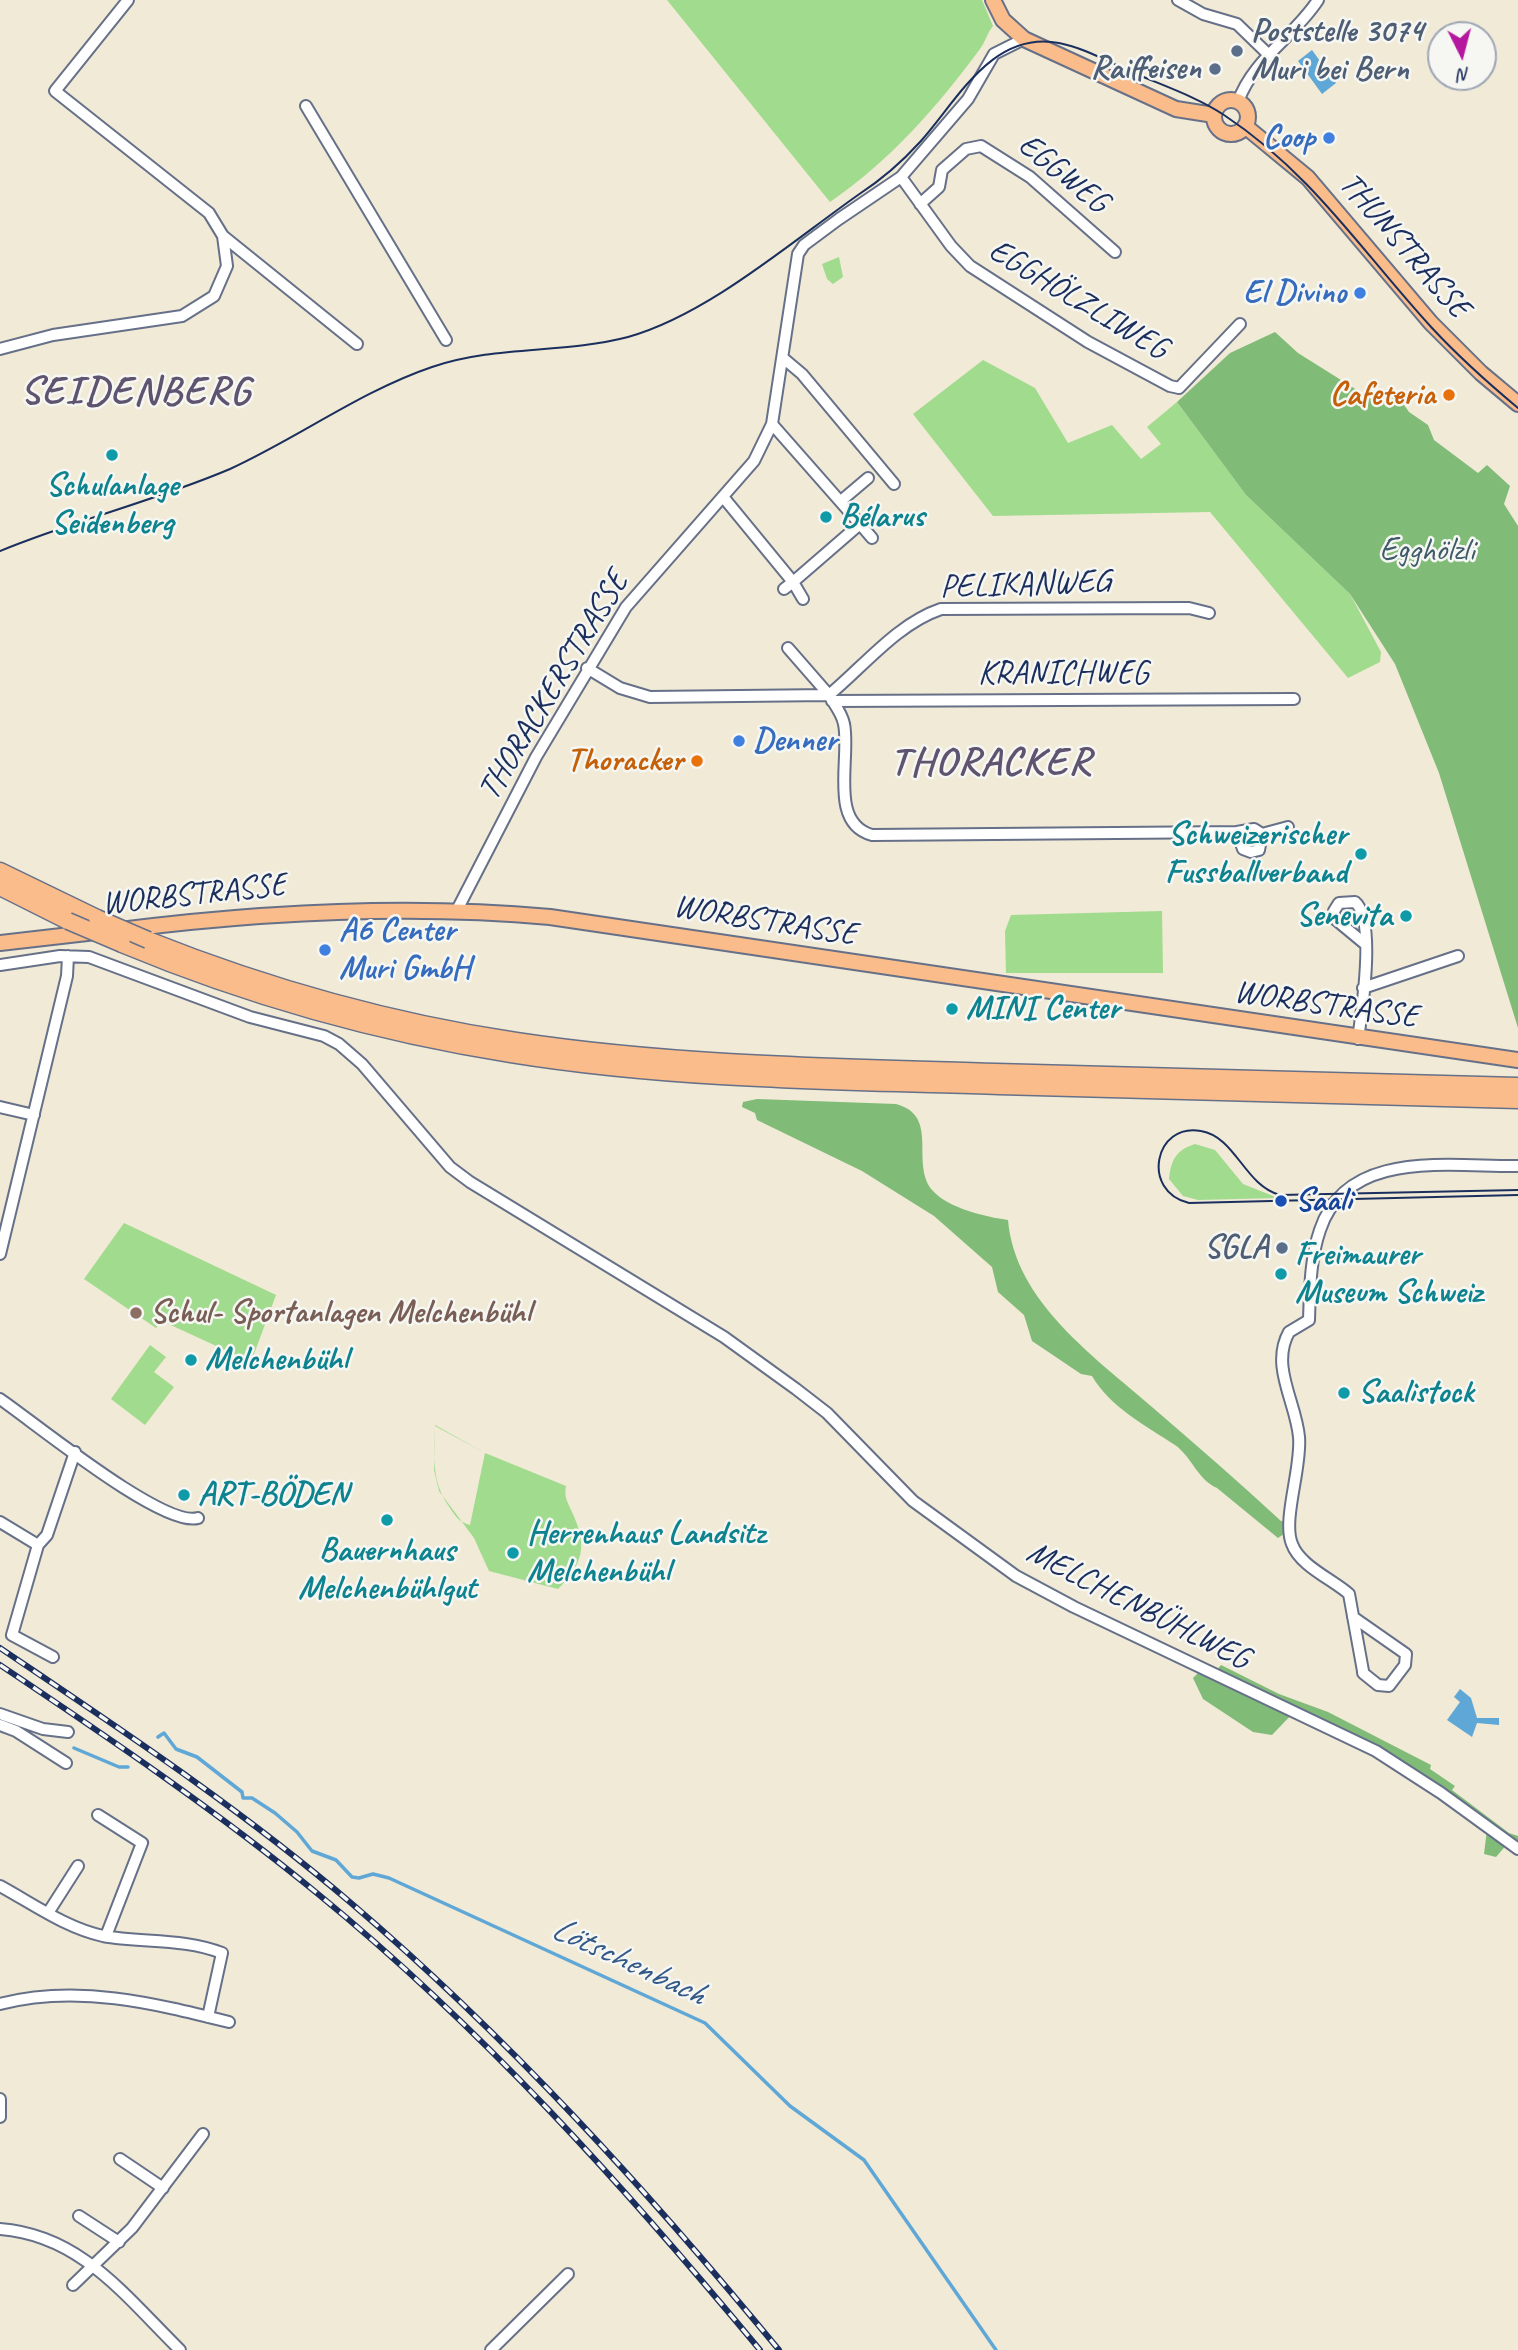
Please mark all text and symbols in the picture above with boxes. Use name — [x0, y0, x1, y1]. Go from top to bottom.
place label: Poststelle 3074 Muri bei Bern — [1251, 12, 1423, 90]
north arrow — [1427, 21, 1497, 91]
marker: Poststelle 3074 Muri bei Bern — [1229, 43, 1245, 59]
place label: Raiffeisen — [1090, 49, 1201, 89]
marker: Raiffeisen — [1207, 61, 1223, 77]
text: N — [1457, 62, 1471, 87]
place label: Coop — [1263, 118, 1315, 158]
street label: EGGWEG — [1010, 126, 1116, 222]
marker: Coop — [1321, 130, 1337, 146]
street label: THUNSTRASSE — [1330, 165, 1478, 327]
street label: EGGHÖLZLIWEG — [981, 231, 1175, 369]
place label: El Divino — [1243, 273, 1346, 313]
marker: El Divino — [1352, 285, 1368, 301]
district label: SEIDENBERG — [24, 369, 248, 417]
place label: Cafeteria — [1330, 375, 1435, 415]
marker: Cafeteria — [1441, 387, 1457, 403]
marker: Schulanlage Seidenberg — [104, 447, 120, 463]
place label: Schulanlage Seidenberg — [46, 466, 178, 544]
place label: Bélarus — [840, 497, 924, 537]
marker: Bélarus — [818, 509, 834, 525]
park label: Egghölzli — [1379, 531, 1475, 571]
street label: PELIKANWEG — [939, 562, 1111, 608]
street label: THORACKERSTRASSE — [470, 565, 638, 807]
street label: KRANICHWEG — [978, 654, 1148, 694]
place label: Denner — [753, 721, 837, 761]
marker: Denner — [731, 733, 747, 749]
district label: THORACKER — [893, 740, 1089, 788]
place label: Thoracker — [566, 741, 683, 781]
marker: Thoracker — [689, 753, 705, 769]
place label: Schweizerischer Fussballverband — [1165, 815, 1347, 893]
marker: Schweizerischer Fussballverband — [1353, 846, 1369, 862]
street label: WORBSTRASSE — [100, 866, 288, 924]
street label: WORBSTRASSE — [671, 887, 859, 955]
place label: Senevita — [1296, 896, 1392, 936]
marker: Senevita — [1398, 908, 1414, 924]
place label: A6 Center Muri GmbH — [339, 911, 470, 989]
marker: A6 Center Muri GmbH — [317, 942, 333, 958]
street label: WORBSTRASSE — [1232, 973, 1420, 1037]
place label: MINI Center — [966, 989, 1120, 1029]
marker: MINI Center — [944, 1001, 960, 1017]
place label: Saali — [1295, 1181, 1352, 1221]
marker: Saali — [1273, 1193, 1289, 1209]
place label: SGLA — [1204, 1228, 1268, 1268]
place label: Freimaurer Museum Schweiz — [1295, 1235, 1482, 1313]
marker: SGLA — [1274, 1240, 1290, 1256]
marker: Freimaurer Museum Schweiz — [1273, 1266, 1289, 1282]
place label: Schul- Sportanlagen Melchenbühl — [150, 1293, 531, 1333]
marker: Schul- Sportanlagen Melchenbühl — [128, 1305, 144, 1321]
place label: Melchenbühl — [205, 1340, 348, 1380]
marker: Melchenbühl — [183, 1352, 199, 1368]
place label: Saalistock — [1358, 1373, 1473, 1413]
marker: Saalistock — [1336, 1385, 1352, 1401]
place label: ART-BÖDEN — [198, 1475, 348, 1515]
marker: ART-BÖDEN — [176, 1487, 192, 1503]
marker: Bauernhaus Melchenbühlgut — [379, 1512, 395, 1528]
place label: Herrenhaus Landsitz Melchenbühl — [527, 1514, 765, 1592]
place label: Bauernhaus Melchenbühlgut — [298, 1531, 476, 1609]
street label: MELCHENBÜHLWEG — [1020, 1533, 1256, 1679]
marker: Herrenhaus Landsitz Melchenbühl — [505, 1545, 521, 1561]
water label: Lötschenbach — [544, 1908, 712, 2016]

